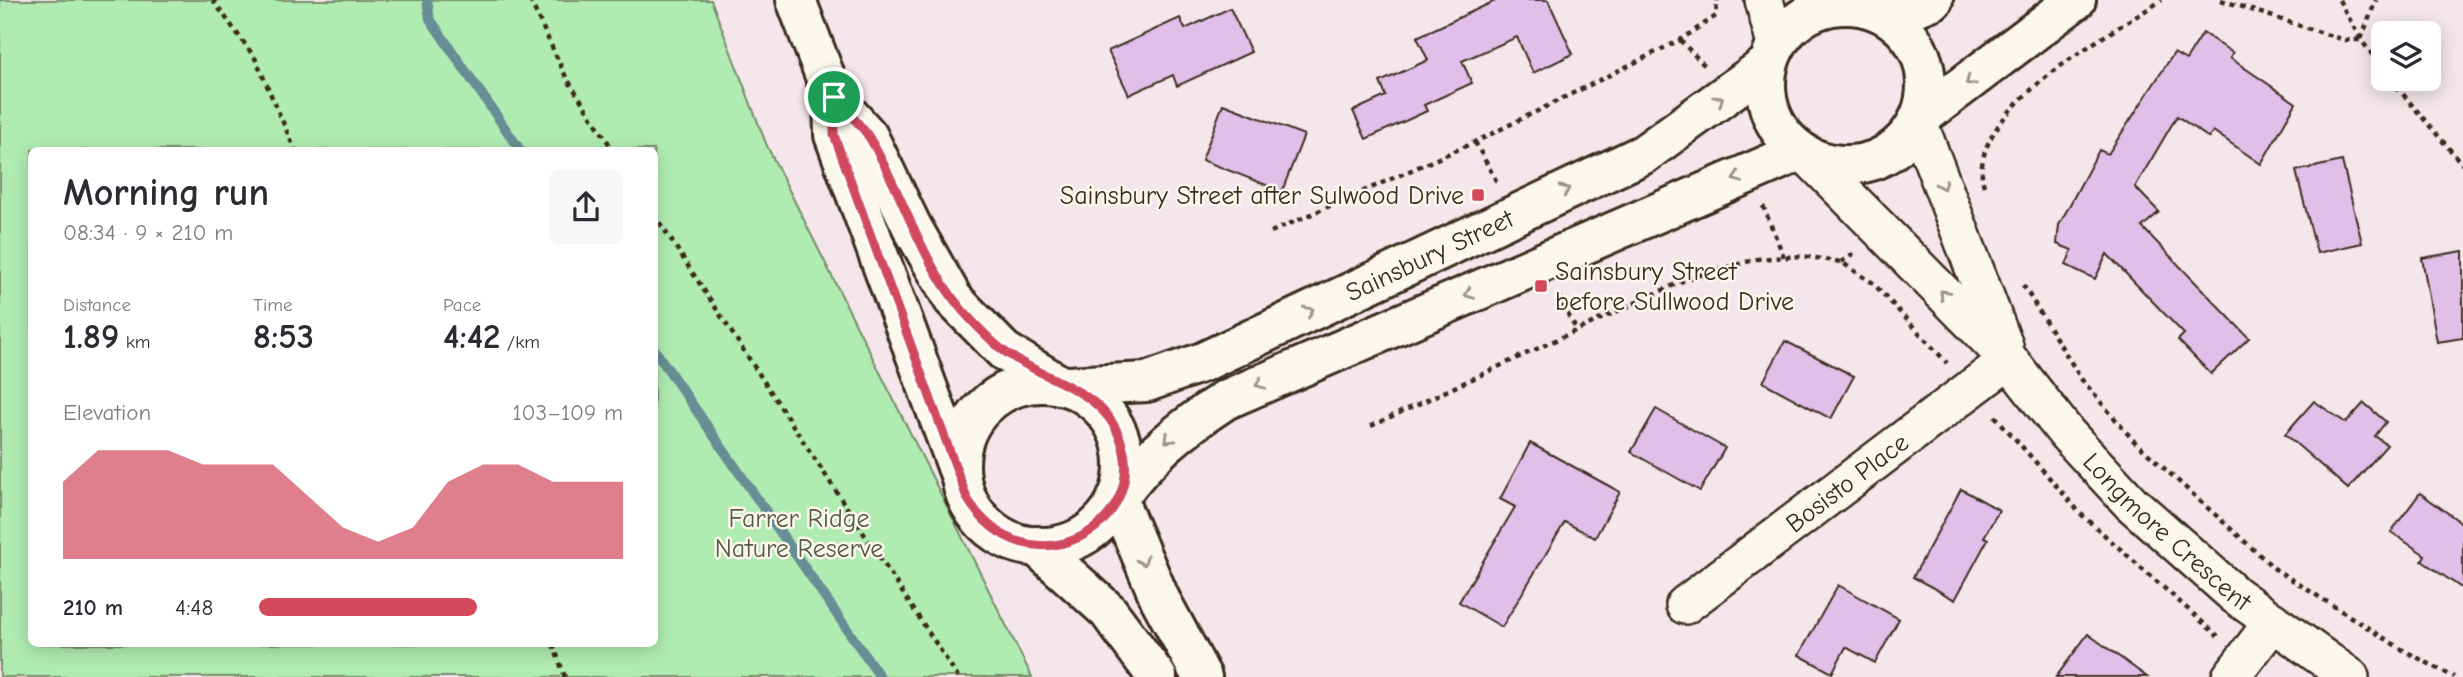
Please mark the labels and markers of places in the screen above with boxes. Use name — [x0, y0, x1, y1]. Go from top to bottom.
pin — [804, 67, 864, 127]
place label: Sainsbury Street after Sulwood Drive — [1060, 181, 1464, 211]
marker: Sainsbury Street after Sulwood Drive — [1470, 187, 1486, 203]
place label: Sainsbury Street before Sullwood Drive — [1555, 257, 1794, 317]
marker: Sainsbury Street before Sullwood Drive — [1533, 278, 1549, 294]

